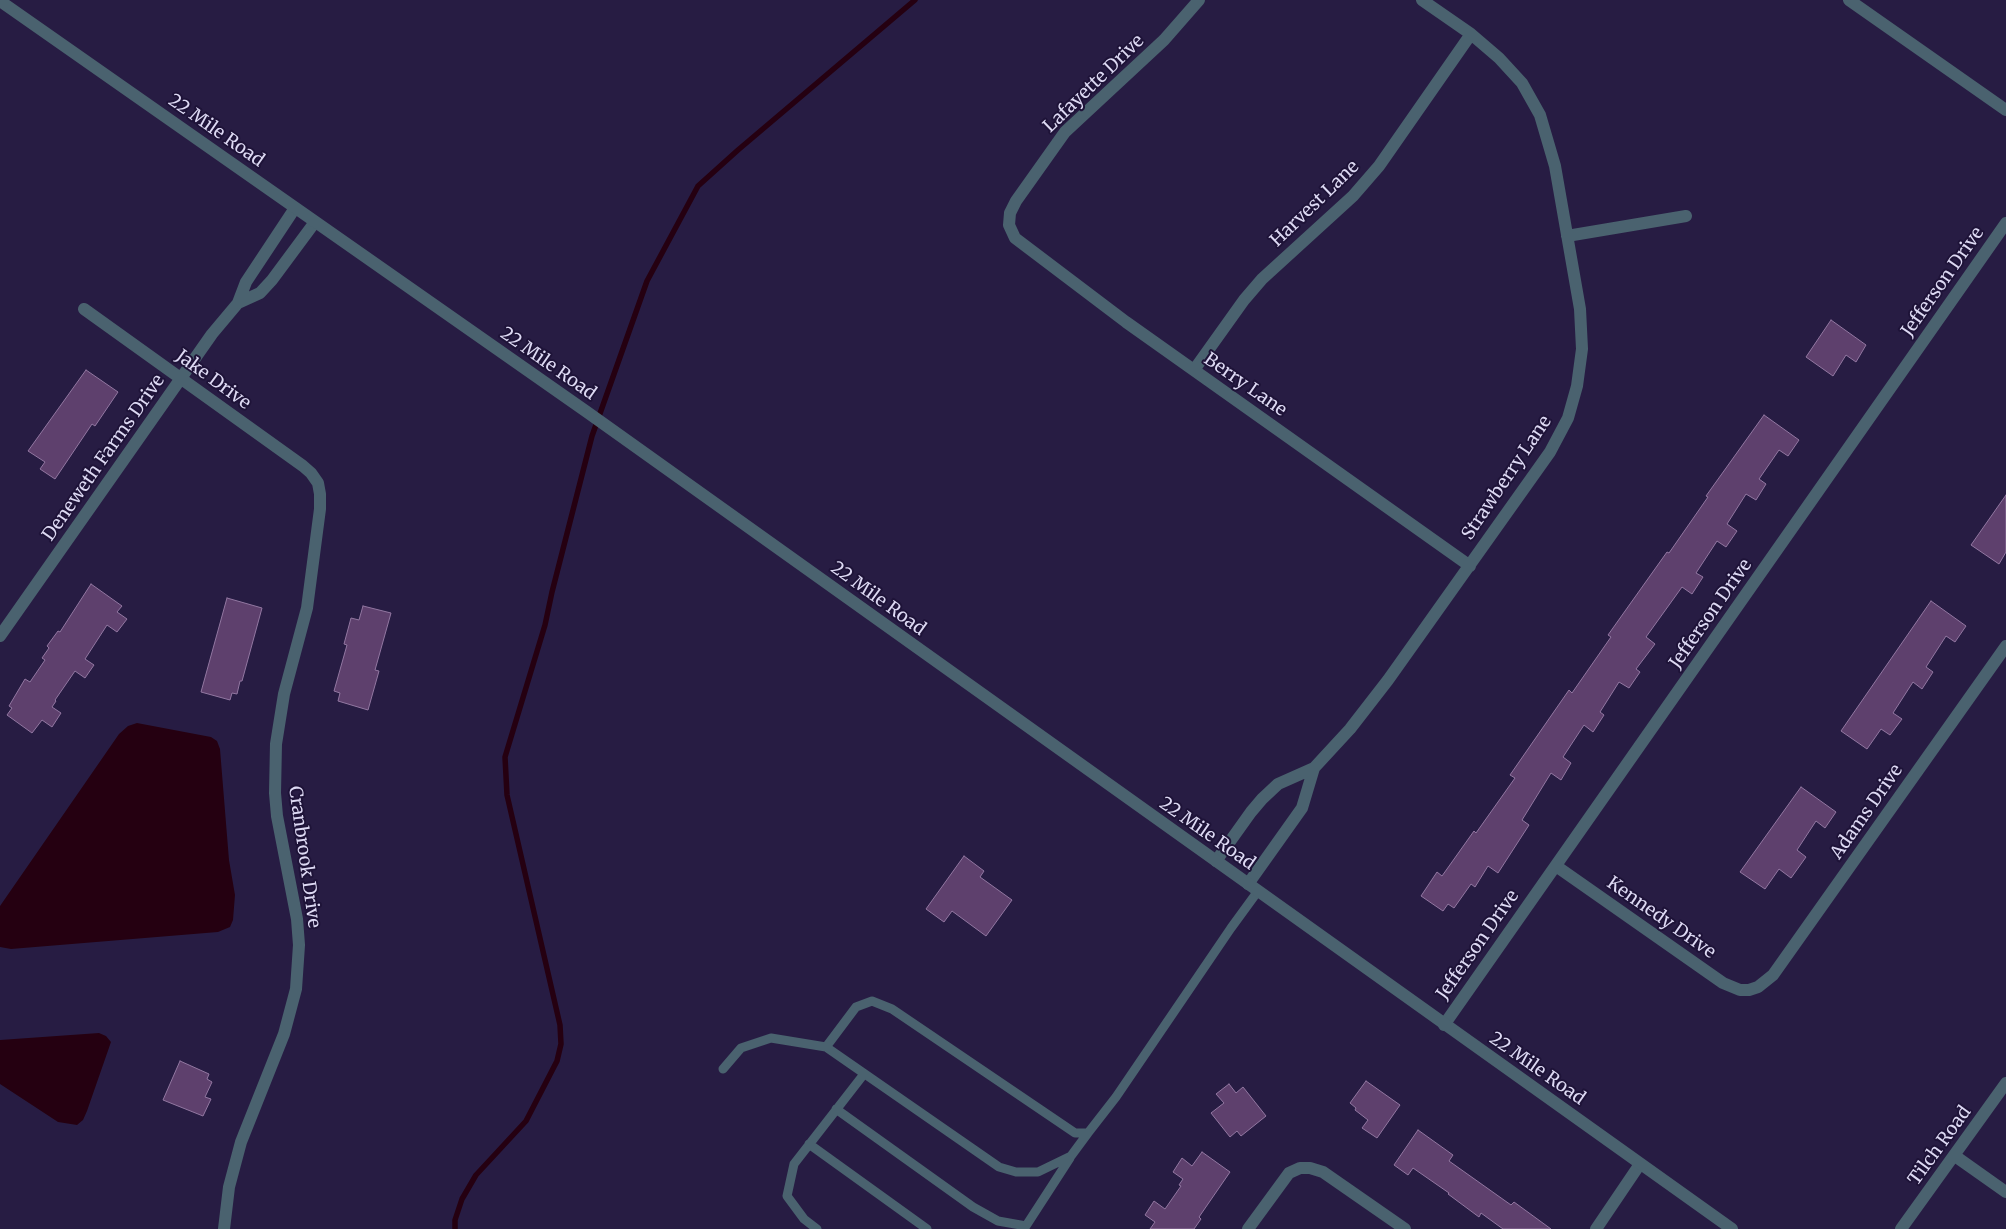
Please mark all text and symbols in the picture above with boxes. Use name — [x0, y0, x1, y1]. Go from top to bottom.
street label: Lafayette Drive — [1039, 31, 1149, 137]
street label: 22 Mile Road — [164, 90, 268, 172]
street label: Harvest Lane — [1266, 156, 1364, 252]
street label: Jefferson Drive — [1897, 223, 1989, 341]
street label: 22 Mile Road — [496, 323, 600, 405]
street label: Jake Drive — [171, 346, 255, 414]
street label: Berry Lane — [1200, 349, 1290, 421]
street label: Deneweth Farms Drive — [38, 371, 170, 545]
street label: Strawberry Lane — [1458, 412, 1556, 544]
street label: Jefferson Drive — [1665, 555, 1757, 673]
street label: 22 Mile Road — [826, 557, 930, 641]
street label: Adams Drive — [1826, 760, 1908, 864]
street label: Cranbrook Drive — [283, 785, 325, 929]
street label: 22 Mile Road — [1155, 793, 1259, 875]
street label: Kennedy Drive — [1603, 873, 1719, 963]
street label: Jefferson Drive — [1432, 886, 1524, 1004]
street label: 22 Mile Road — [1485, 1028, 1589, 1110]
street label: Tilch Road — [1904, 1102, 1976, 1190]

